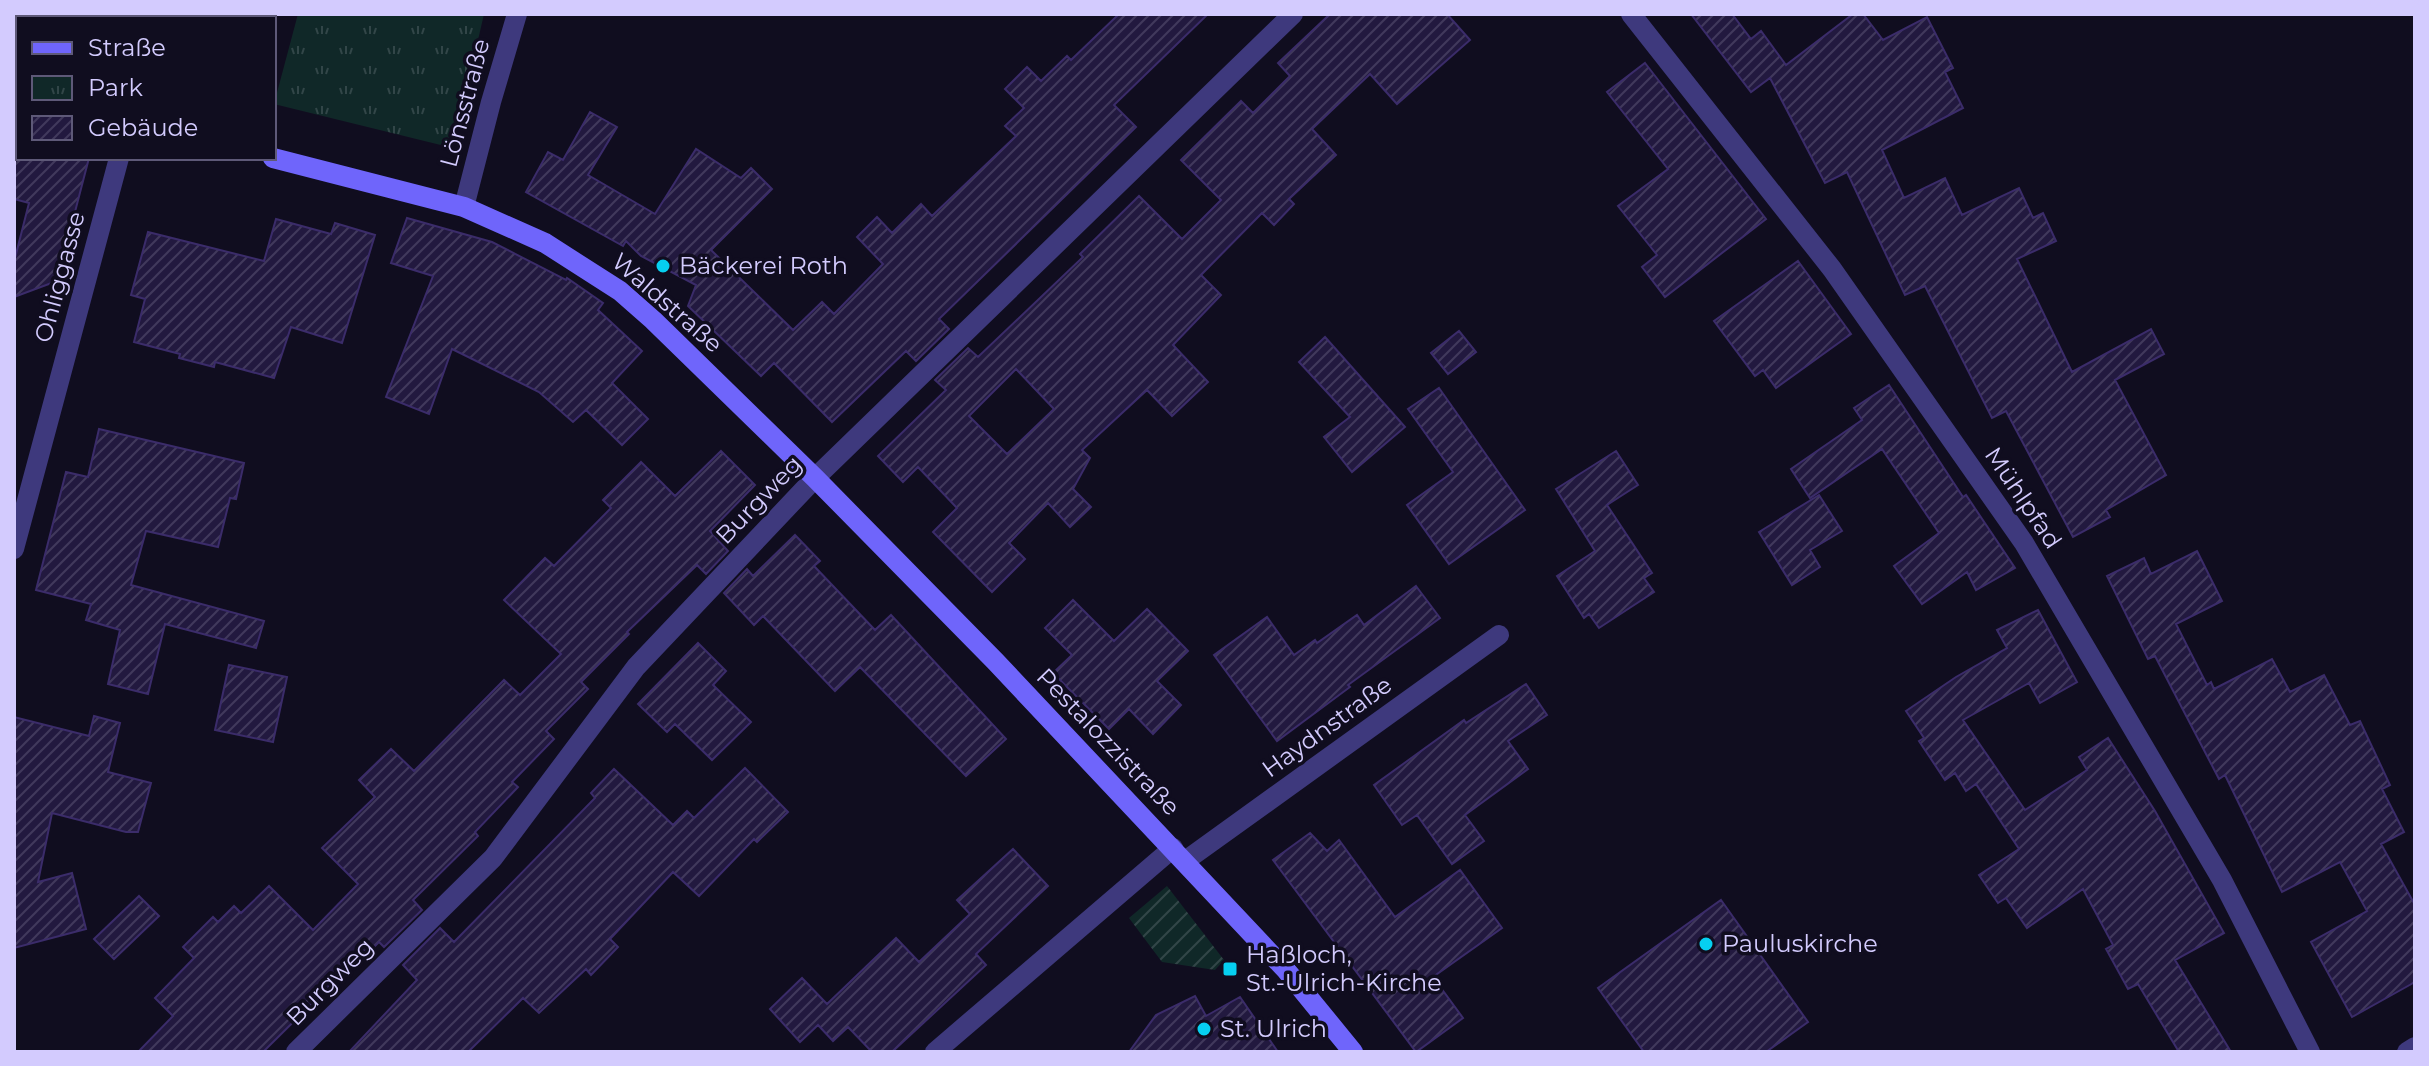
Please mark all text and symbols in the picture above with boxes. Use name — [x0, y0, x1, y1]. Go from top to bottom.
legend — [16, 16, 276, 160]
text: Straße — [88, 33, 166, 62]
street label: Lönsstraße — [433, 35, 496, 170]
text: Park — [88, 73, 143, 102]
text: Gebäude — [88, 113, 198, 142]
street label: Ohliggasse — [28, 208, 91, 345]
street label: Waldstraße — [606, 247, 729, 359]
place label: Bäckerei Roth — [679, 251, 848, 280]
marker: Bäckerei Roth — [654, 257, 672, 275]
street label: Mühlpfad — [1979, 441, 2068, 554]
street label: Burgweg — [709, 449, 808, 550]
street label: Pestalozzistraße — [1031, 662, 1186, 821]
street label: Haydnstraße — [1256, 670, 1397, 783]
place label: Pauluskirche — [1722, 929, 1878, 958]
street label: Burgweg — [280, 932, 379, 1031]
marker: Pauluskirche — [1697, 935, 1715, 953]
place label: Haßloch, St.-Ulrich-Kirche — [1246, 940, 1442, 997]
marker: Haßloch, St.-Ulrich-Kirche — [1221, 960, 1239, 978]
place label: St. Ulrich — [1220, 1014, 1327, 1043]
marker: St. Ulrich — [1195, 1020, 1213, 1038]

